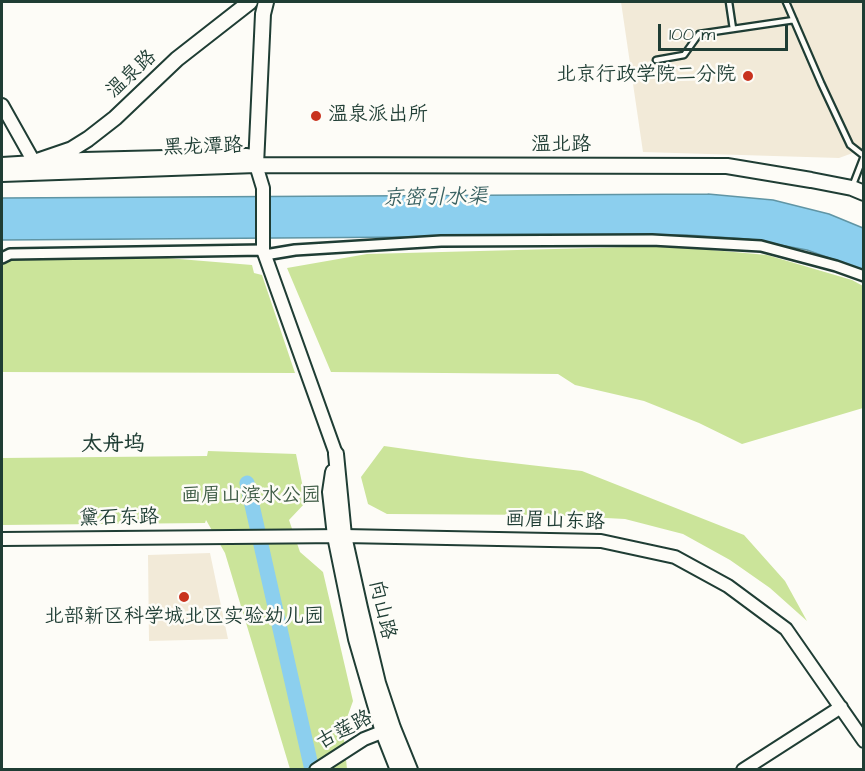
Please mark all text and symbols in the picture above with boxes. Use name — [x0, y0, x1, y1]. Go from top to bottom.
scale bar — [661, 12, 792, 50]
text: 100 m — [669, 22, 715, 47]
street label: 温泉路 — [102, 46, 162, 104]
place label: 北京行政学院二分院 — [556, 64, 736, 88]
marker: 北京行政学院二分院 — [741, 69, 755, 83]
place label: 温泉派出所 — [328, 104, 428, 128]
marker: 温泉派出所 — [309, 109, 323, 123]
street label: 温北路 — [531, 134, 591, 158]
street label: 黑龙潭路 — [163, 135, 243, 161]
water label: 京密引水渠 — [382, 185, 488, 213]
district label: 太舟坞 — [82, 433, 144, 459]
park label: 画眉山滨水公园 — [181, 485, 321, 509]
street label: 黛石东路 — [79, 506, 159, 532]
street label: 画眉山东路 — [505, 508, 605, 536]
street label: 向山路 — [363, 578, 399, 642]
marker: 北部新区科学城北区实验幼儿园 — [177, 590, 191, 604]
place label: 北部新区科学城北区实验幼儿园 — [44, 606, 324, 630]
street label: 古莲路 — [313, 706, 377, 756]

